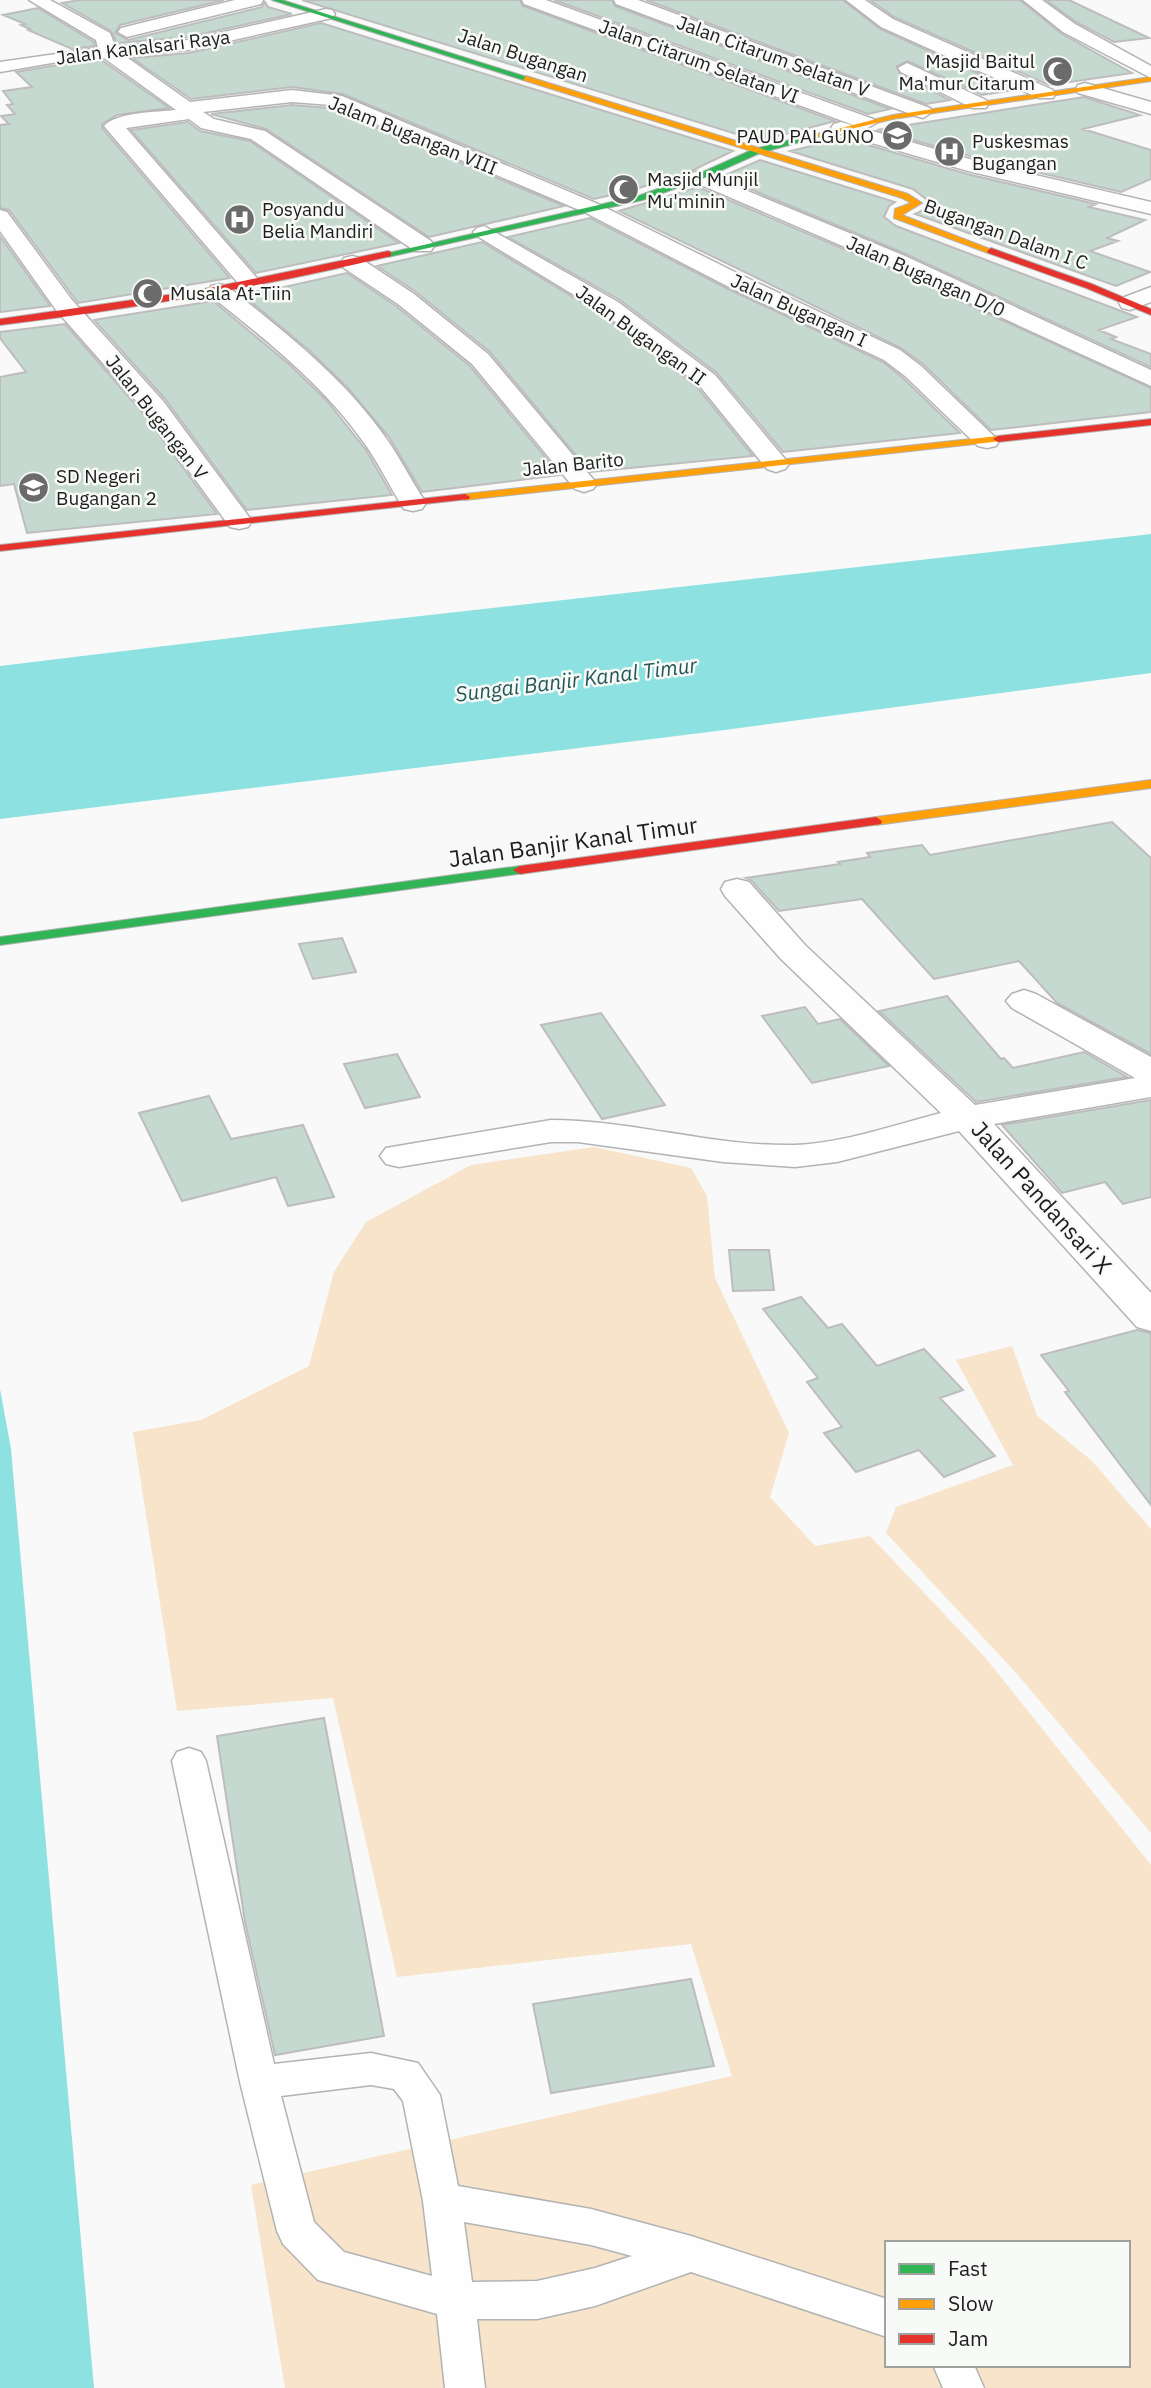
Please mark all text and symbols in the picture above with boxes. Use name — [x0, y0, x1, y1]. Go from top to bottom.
street label: Jalan Citarum Selatan V — [673, 10, 873, 102]
street label: Jalan Citarum Selatan VI — [596, 14, 802, 108]
street label: Jalan Bugangan — [455, 23, 591, 87]
street label: Jalan Kanalsari Raya — [54, 24, 232, 70]
place label: Masjid Baitul Ma'mur Citarum — [899, 49, 1035, 95]
mosque icon: Masjid Baitul Ma'mur Citarum — [1041, 55, 1075, 89]
street label: Jalam Bugangan VIII — [325, 90, 501, 180]
school or university icon: PAUD PALGUNO — [880, 119, 914, 153]
place label: PAUD PALGUNO — [737, 124, 874, 148]
place label: Puskesmas Bugangan — [972, 129, 1069, 175]
hospital icon: Puskesmas Bugangan — [932, 135, 966, 169]
place label: Masjid Munjil Mu'minin — [647, 167, 759, 213]
mosque icon: Masjid Munjil Mu'minin — [607, 173, 641, 207]
street label: Bugangan Dalam I C — [921, 193, 1091, 275]
place label: Posyandu Belia Mandiri — [262, 197, 373, 243]
hospital icon: Posyandu Belia Mandiri — [222, 203, 256, 237]
street label: Jalan Bugangan D/0 — [843, 230, 1009, 322]
street label: Jalan Bugangan I — [727, 268, 871, 352]
mosque icon: Musala At-Tiin — [130, 276, 164, 310]
street label: Jalan Bugangan II — [571, 280, 711, 390]
place label: Musala At-Tiin — [170, 281, 292, 305]
street label: Jalan Bugangan V — [101, 350, 213, 484]
street label: Jalan Barito — [521, 447, 625, 481]
place label: SD Negeri Bugangan 2 — [56, 464, 157, 510]
school or university icon: SD Negeri Bugangan 2 — [16, 470, 50, 504]
water label: Sungai Banjir Kanal Timur — [454, 650, 700, 708]
street label: Jalan Banjir Kanal Timur — [447, 809, 700, 873]
street label: Jalan Pandansari X — [965, 1114, 1119, 1280]
legend — [885, 2241, 1130, 2367]
text: Fast — [948, 2254, 988, 2282]
text: Slow — [948, 2289, 994, 2317]
text: Jam — [948, 2324, 988, 2352]

